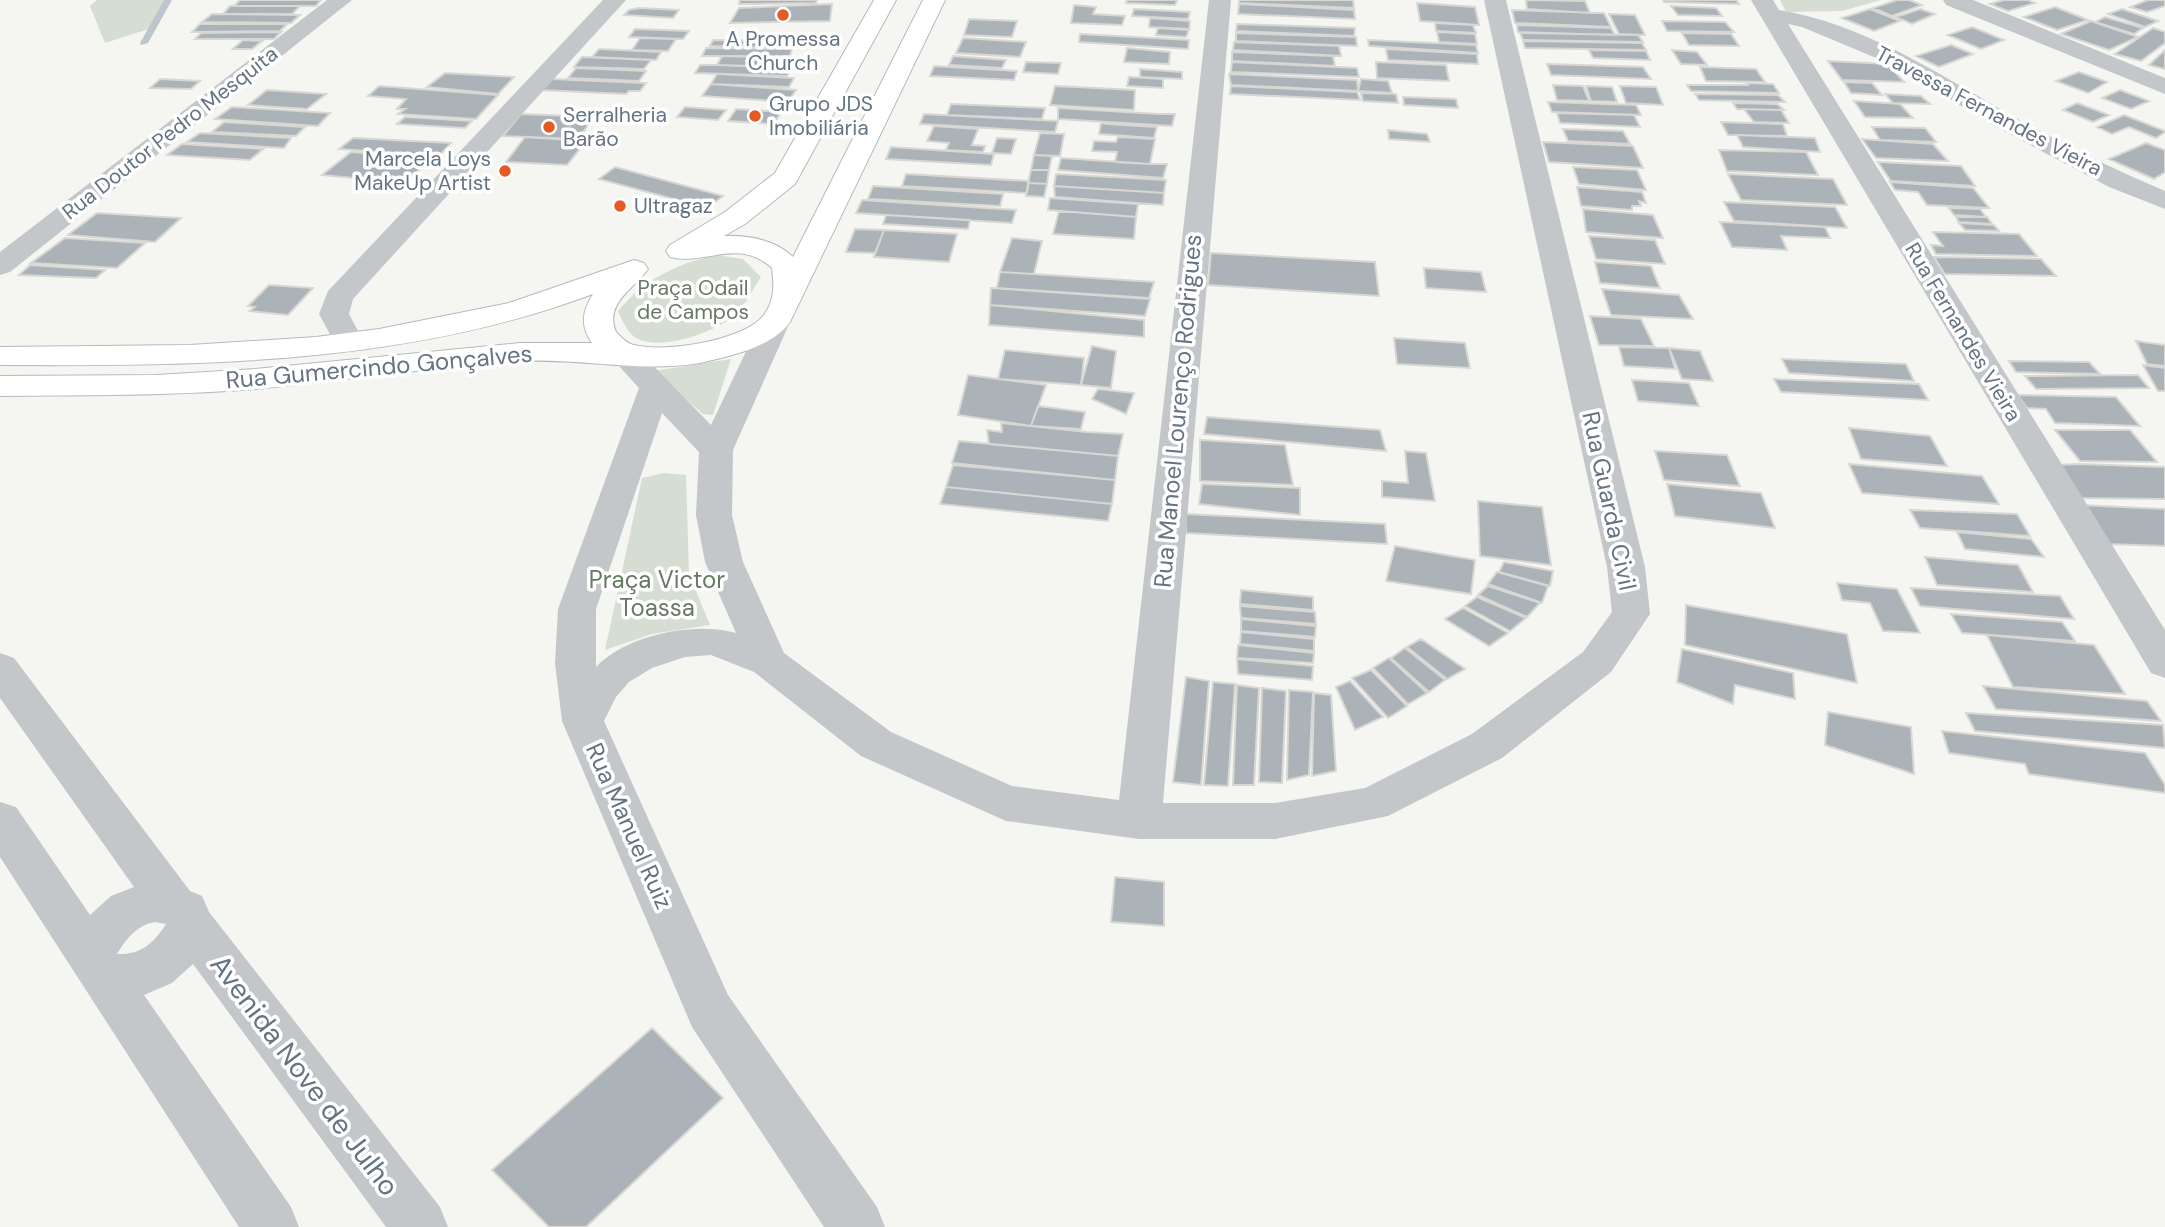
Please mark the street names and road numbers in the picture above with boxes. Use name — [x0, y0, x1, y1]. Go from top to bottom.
street label: Travessa Fernandes Vieira — [1871, 39, 2107, 183]
street label: Rua Doutor Pedro Mesquita — [56, 40, 284, 226]
street label: Rua Manoel Lourenço Rodrigues — [1147, 233, 1208, 589]
street label: Rua Fernandes Vieira — [1898, 237, 2028, 427]
street label: Rua Gumercindo Gonçalves — [224, 338, 534, 395]
street label: Rua Guarda Civil — [1575, 409, 1644, 593]
street label: Rua Manuel Ruiz — [579, 738, 680, 914]
street label: Avenida Nove de Julho — [202, 947, 407, 1203]

